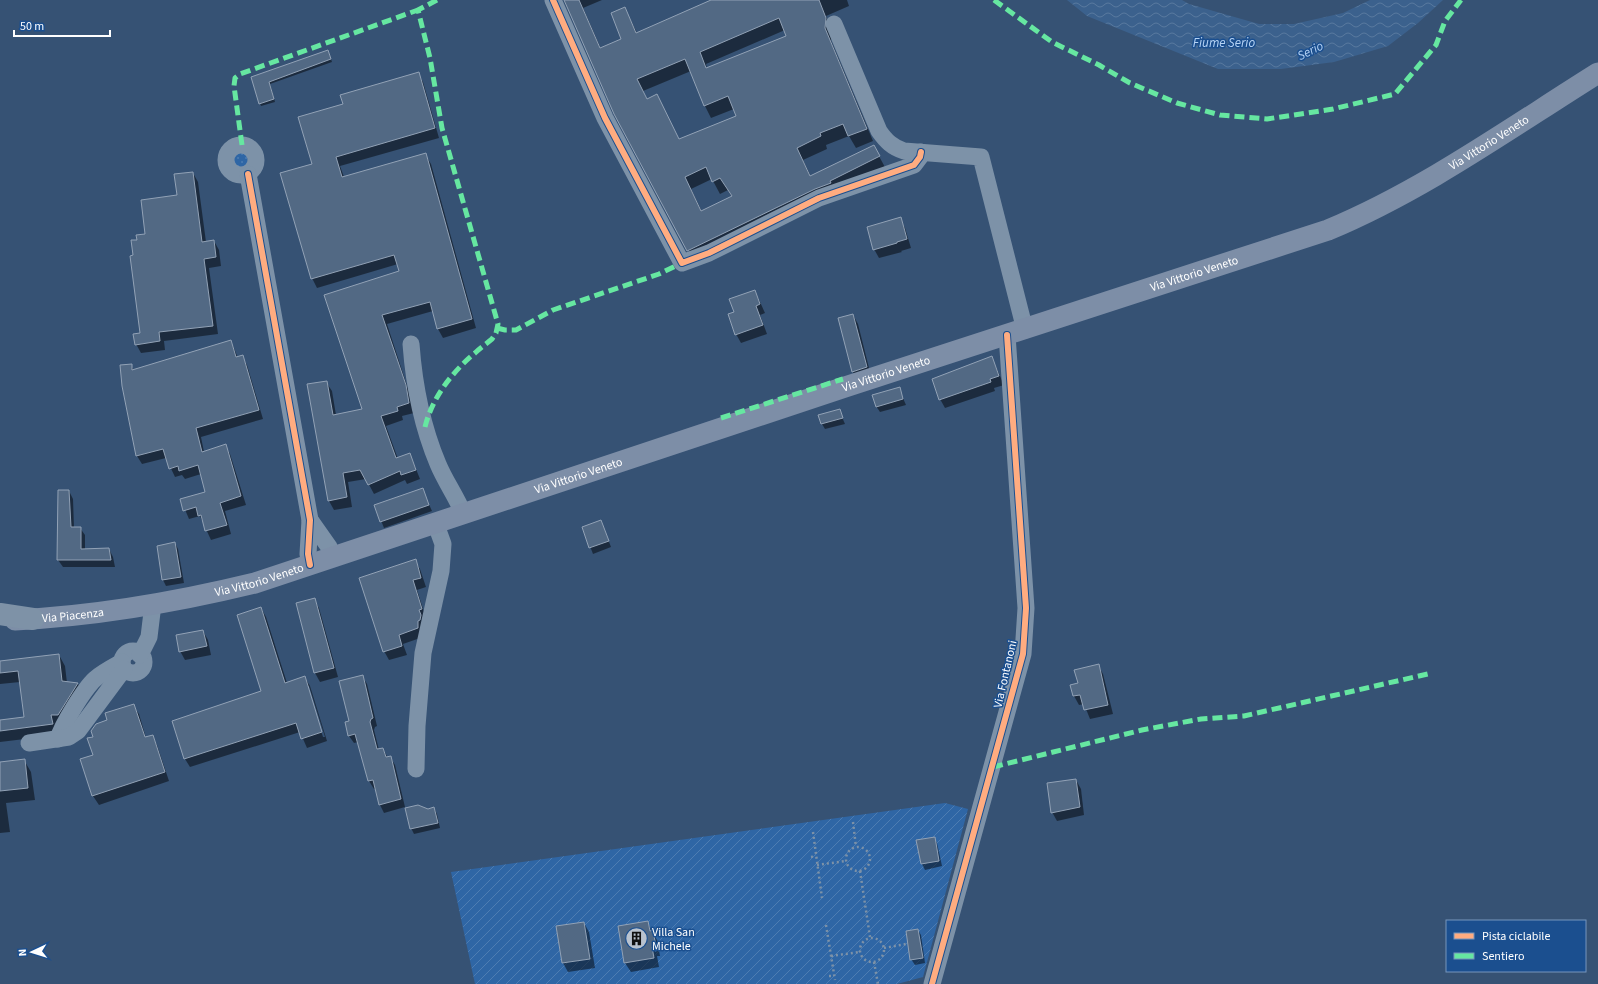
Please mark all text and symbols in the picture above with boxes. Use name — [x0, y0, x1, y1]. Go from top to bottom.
scale bar — [14, 12, 110, 38]
text: 50 m — [20, 18, 44, 35]
water label: Fiume Serio — [1193, 34, 1255, 52]
water label: Serio — [1294, 37, 1327, 65]
street label: Via Vittorio Veneto — [1446, 111, 1532, 175]
street label: Via Vittorio Veneto — [1148, 252, 1241, 296]
street label: Via Vittorio Veneto — [840, 352, 932, 396]
street label: Via Vittorio Veneto — [532, 453, 625, 499]
street label: Via Vittorio Veneto — [213, 559, 306, 601]
street label: Via Piacenza — [41, 604, 105, 627]
street label: Via Fontanoni — [989, 639, 1022, 710]
legend — [1446, 920, 1586, 972]
place label: Villa San Michele — [652, 924, 695, 955]
building icon: Villa San Michele — [624, 926, 650, 952]
text: Pista ciclabile — [1482, 928, 1550, 945]
north arrow — [12, 932, 52, 972]
text: N — [15, 948, 30, 957]
text: Sentiero — [1482, 948, 1524, 965]

